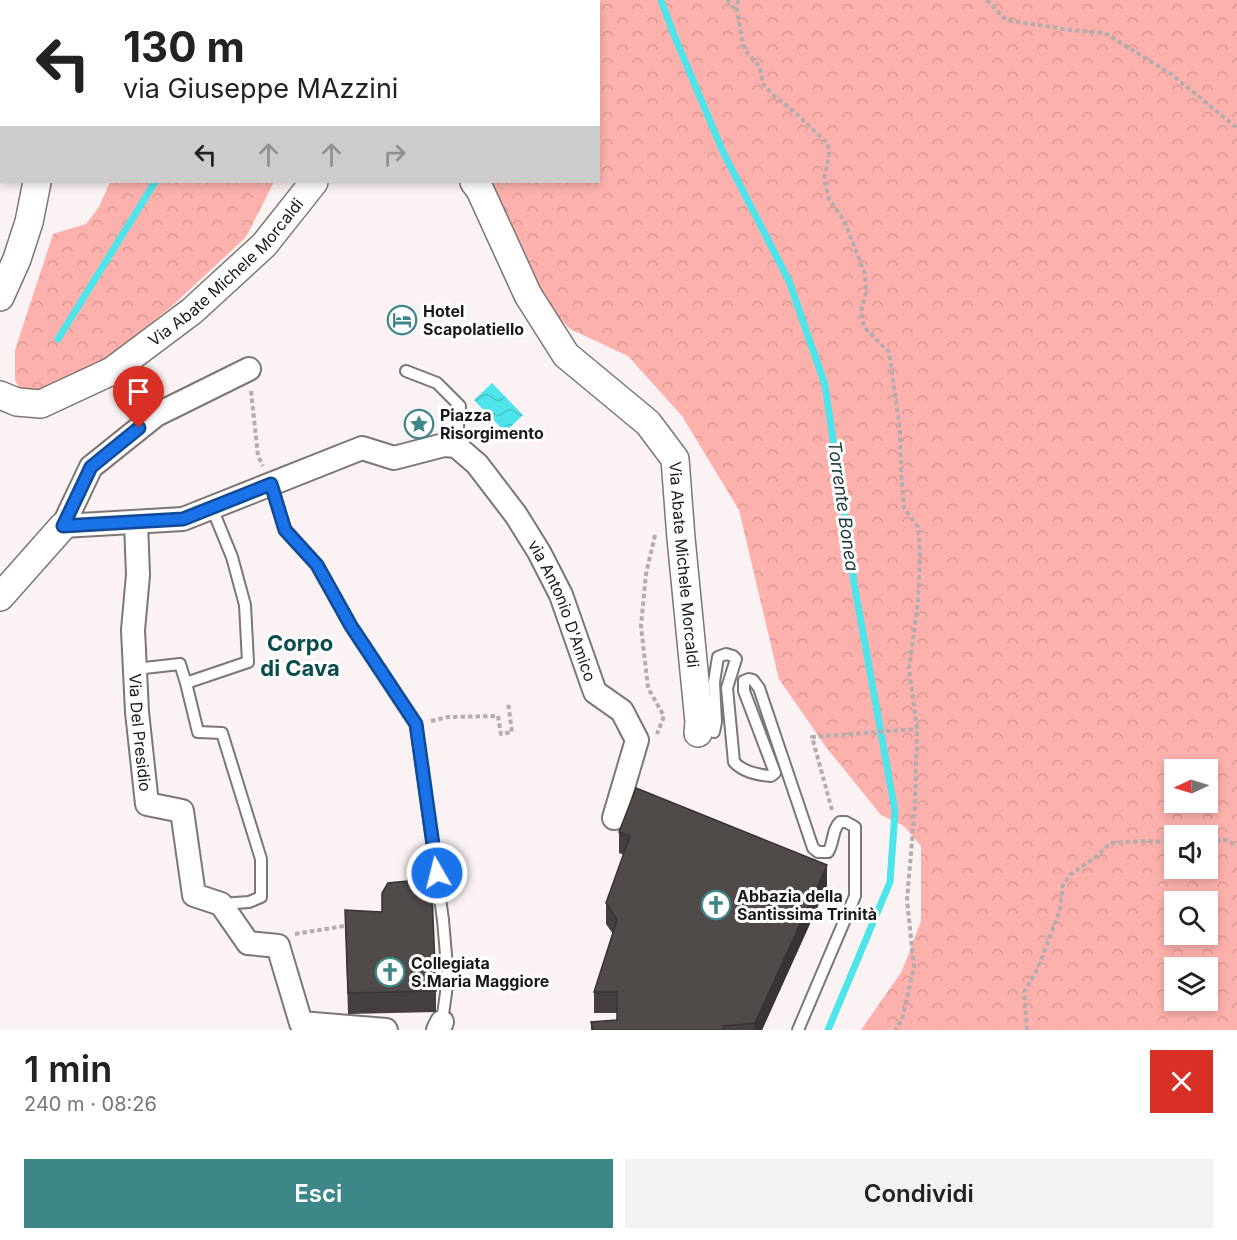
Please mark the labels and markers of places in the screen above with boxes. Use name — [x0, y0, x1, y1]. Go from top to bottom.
place label: Hotel Scapolatiello — [423, 301, 524, 339]
hotel icon: Hotel Scapolatiello — [386, 304, 418, 336]
pin — [113, 366, 164, 428]
place label: Piazza Risorgimento — [440, 405, 544, 443]
place icon: Piazza Risorgimento — [403, 408, 435, 440]
place label: Abbazia della Santissima Trinità — [737, 886, 877, 924]
church icon: Abbazia della Santissima Trinità — [700, 889, 732, 921]
place label: Collegiata S.Maria Maggiore — [411, 953, 549, 991]
church icon: Collegiata S.Maria Maggiore — [374, 956, 406, 988]

